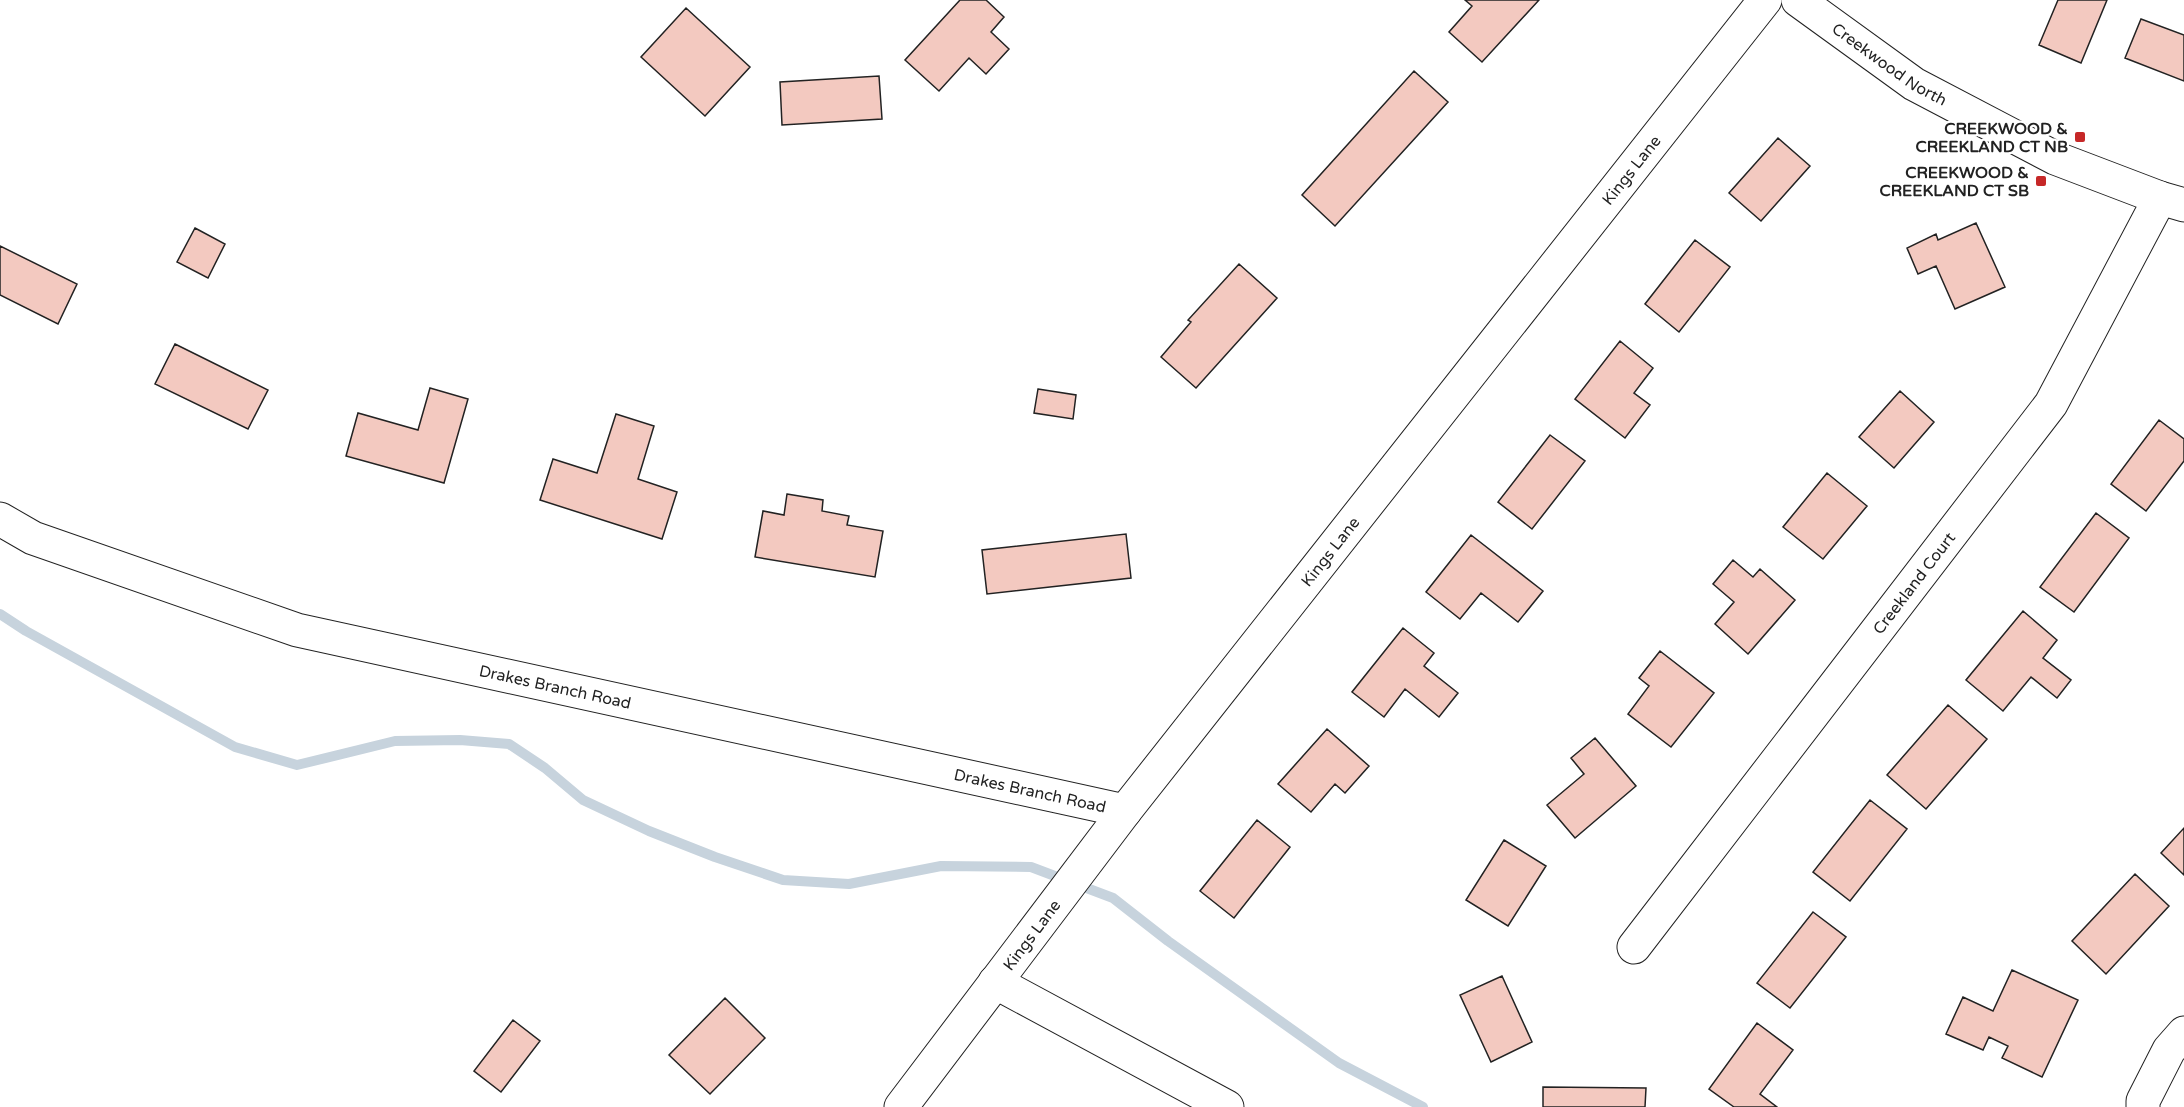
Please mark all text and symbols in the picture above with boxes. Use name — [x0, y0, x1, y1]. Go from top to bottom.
street label: Creekwood North — [1828, 19, 1950, 110]
place label: CREEKWOOD & CREEKLAND CT NB — [1916, 119, 2068, 157]
marker: CREEKWOOD & CREEKLAND CT NB — [2073, 130, 2087, 144]
street label: Kings Lane — [1598, 131, 1665, 209]
place label: CREEKWOOD & CREEKLAND CT SB — [1880, 163, 2029, 201]
marker: CREEKWOOD & CREEKLAND CT SB — [2034, 174, 2048, 188]
street label: Kings Lane — [1297, 513, 1364, 591]
street label: Creekland Court — [1869, 529, 1960, 639]
street label: Drakes Branch Road — [477, 661, 633, 714]
street label: Drakes Branch Road — [952, 765, 1108, 818]
street label: Kings Lane — [999, 896, 1065, 975]

